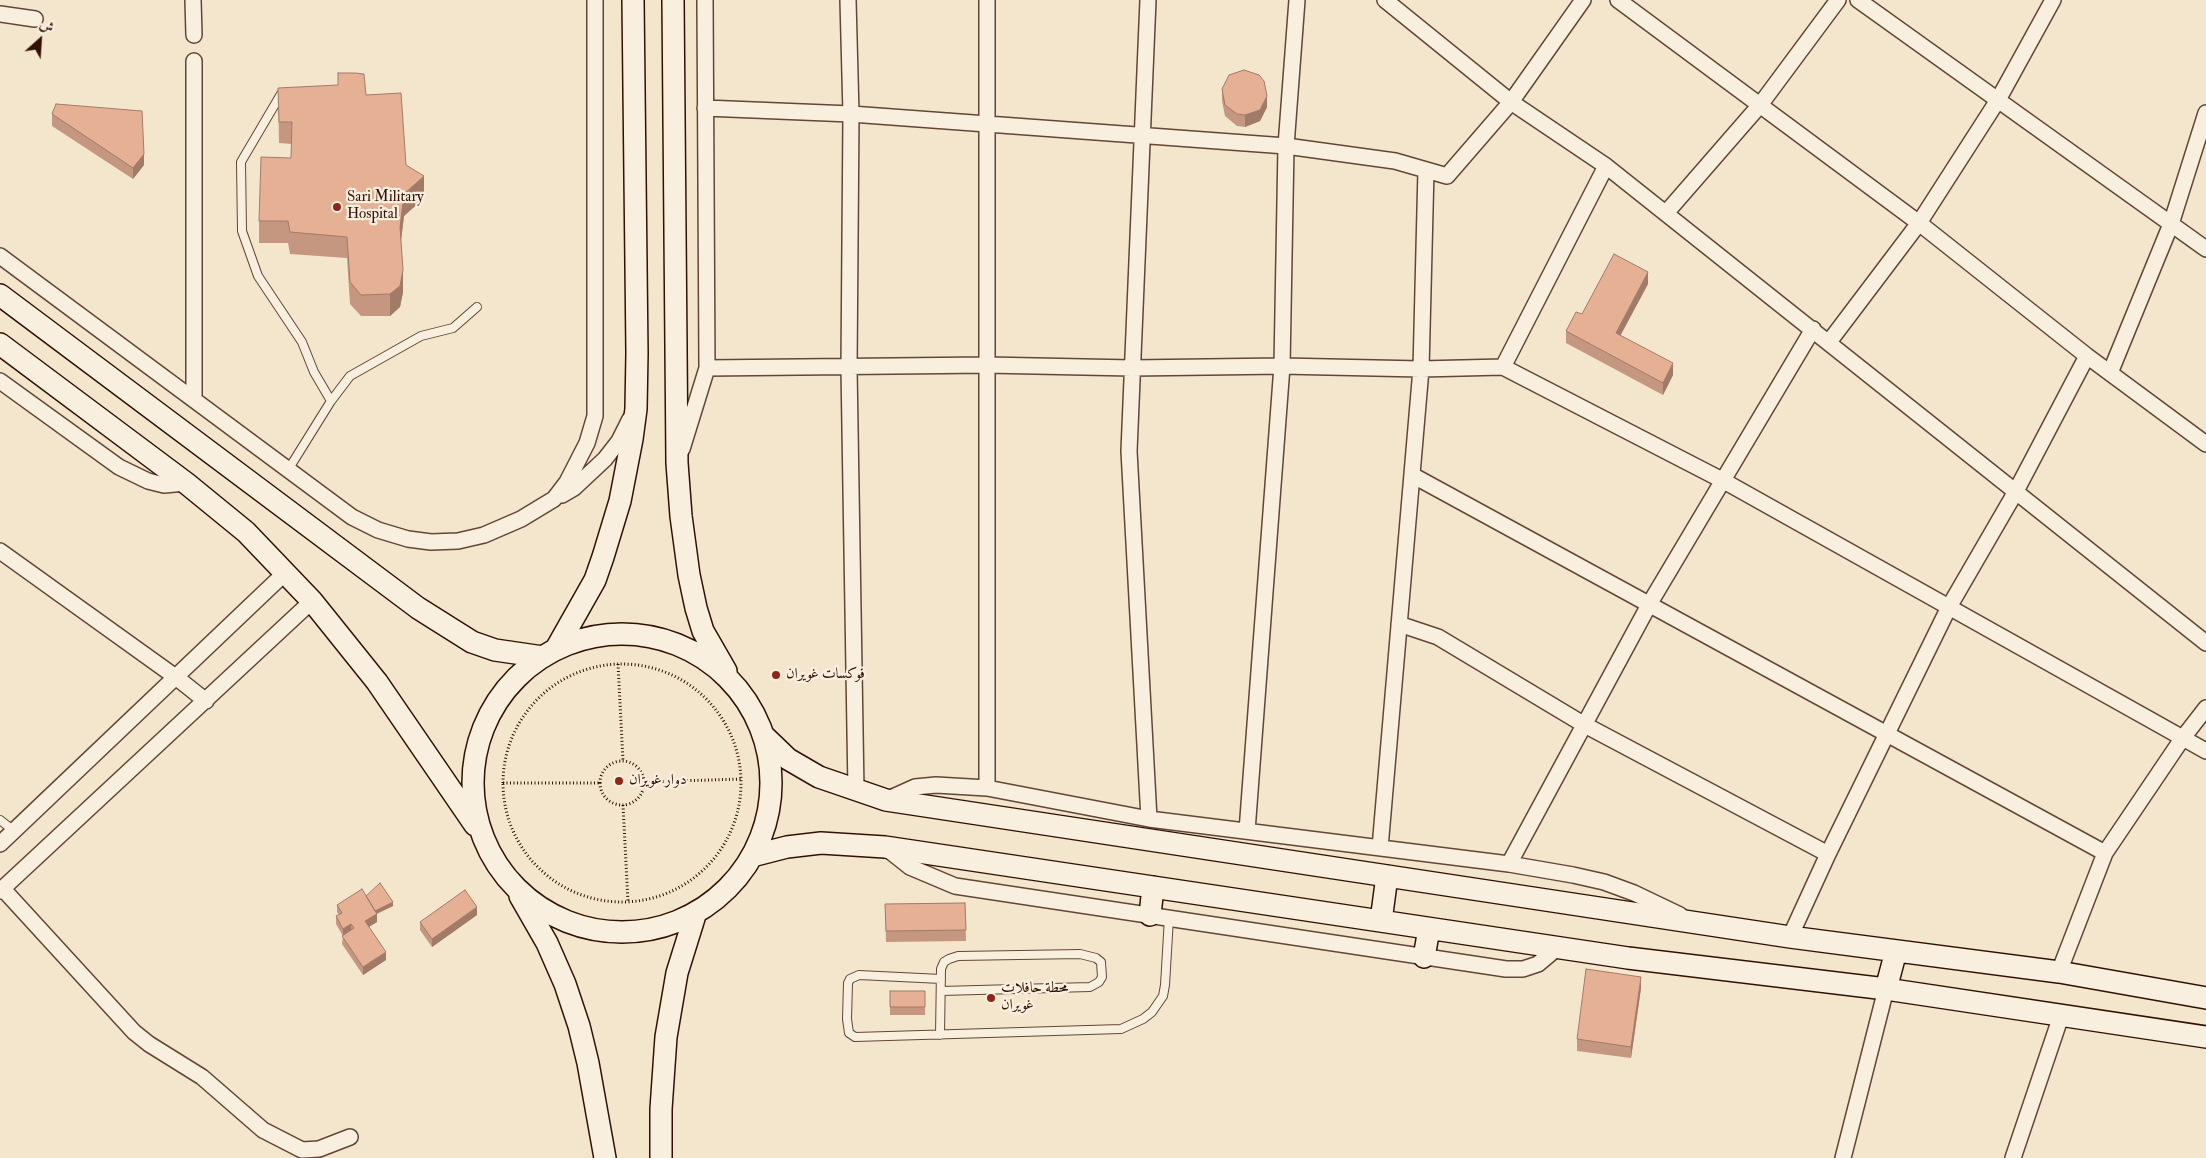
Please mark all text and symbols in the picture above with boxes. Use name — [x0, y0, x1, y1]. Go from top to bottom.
north arrow — [15, 15, 65, 65]
text: ش — [37, 15, 57, 37]
place label: Sari Military Hospital — [347, 189, 424, 224]
marker: Sari Military Hospital — [331, 201, 343, 213]
place label: فوكسات غويران — [786, 666, 865, 684]
marker: فوكسات غويران — [770, 669, 782, 681]
place label: دوار غويران — [629, 772, 687, 790]
marker: دوار غويران — [613, 775, 625, 787]
place label: محطة حافلات غويران — [1001, 980, 1068, 1015]
marker: محطة حافلات غويران — [985, 992, 997, 1004]

